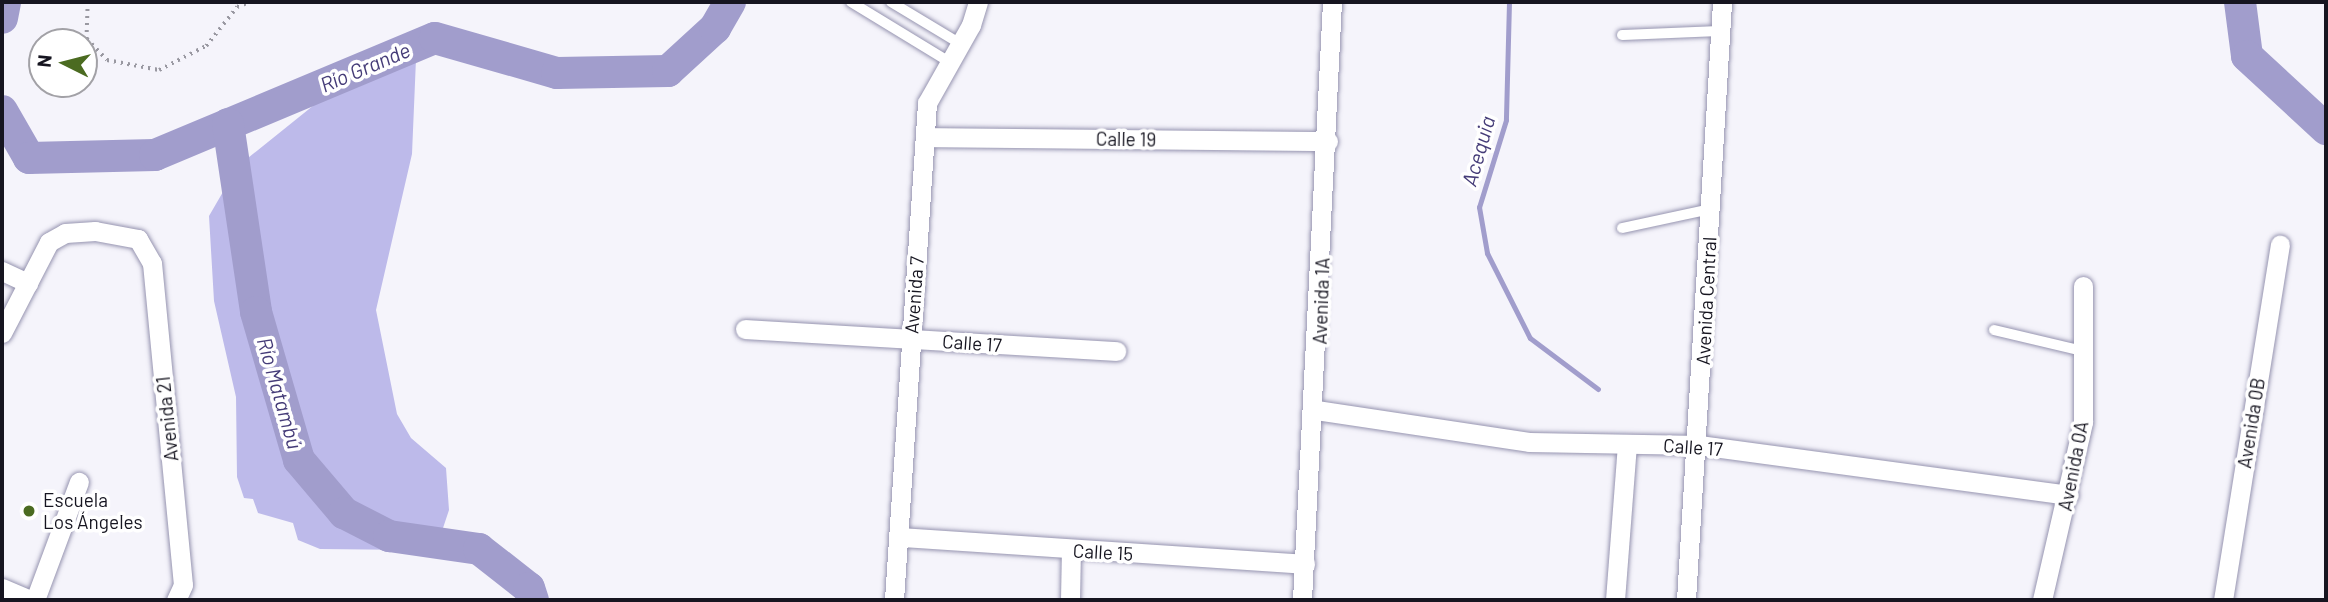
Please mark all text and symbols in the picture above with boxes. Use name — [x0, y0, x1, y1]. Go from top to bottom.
north arrow — [28, 28, 98, 98]
water label: Río Grande — [316, 37, 414, 97]
text: N — [32, 53, 56, 68]
water label: Acequia — [1456, 113, 1500, 189]
street label: Calle 19 — [1096, 127, 1156, 151]
street label: Avenida Central — [1691, 236, 1721, 366]
street label: Avenida 7 — [900, 255, 928, 335]
street label: Avenida 1A — [1308, 257, 1334, 345]
street label: Calle 17 — [942, 330, 1002, 356]
water label: Río Matambú — [252, 334, 308, 452]
street label: Avenida 21 — [151, 375, 183, 463]
street label: Avenida 0B — [2233, 376, 2269, 470]
street label: Avenida 0A — [2053, 419, 2093, 513]
street label: Calle 17 — [1663, 434, 1723, 460]
place label: Escuela Los Ángeles — [43, 489, 143, 533]
marker: Escuela Los Ángeles — [21, 503, 37, 519]
street label: Calle 15 — [1072, 539, 1134, 565]

